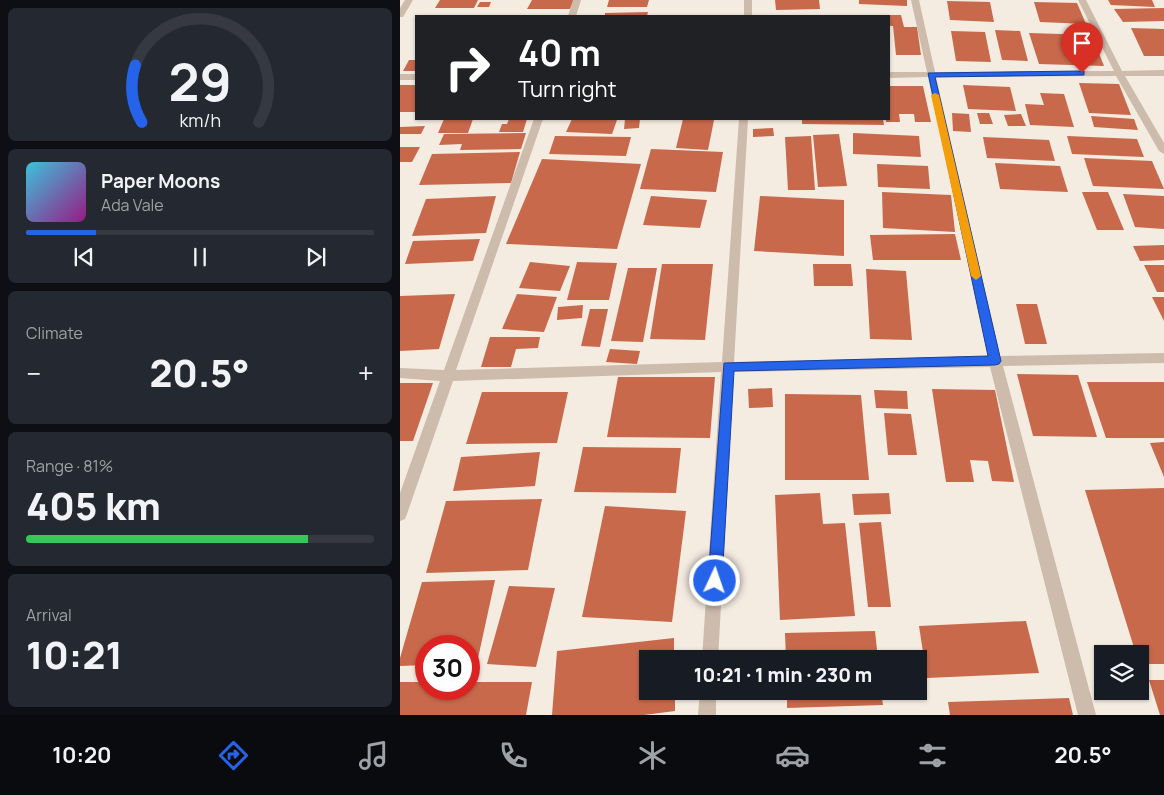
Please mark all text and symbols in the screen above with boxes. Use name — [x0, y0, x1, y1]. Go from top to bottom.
pin — [1061, 22, 1103, 73]
text: 40 m — [518, 29, 601, 77]
icon: arrive — [1068, 29, 1096, 57]
icon: right — [435, 35, 500, 100]
text: 29 — [168, 46, 232, 117]
text: Turn right — [518, 74, 616, 104]
text: km/h — [179, 108, 221, 132]
text: Paper Moons — [101, 168, 220, 194]
text: Ada Vale — [101, 194, 164, 216]
icon: previous — [70, 243, 98, 271]
icon: pause — [186, 243, 214, 271]
icon: next — [302, 243, 330, 271]
text: Climate — [26, 322, 83, 344]
text: 20.5° — [149, 346, 250, 398]
text: − — [26, 354, 41, 392]
text: + — [358, 354, 374, 392]
text: Range · 81% — [26, 455, 113, 477]
text: 405 km — [26, 479, 161, 531]
position arrow — [688, 554, 740, 606]
text: Arrival — [26, 604, 72, 626]
text: 10:21 — [26, 628, 123, 680]
speed limit sign: 30 — [415, 635, 480, 700]
map controls — [1094, 645, 1149, 700]
button: layers — [1094, 645, 1149, 700]
text: 10:21 · 1 min · 230 m — [694, 662, 872, 688]
icon: directions — [216, 738, 251, 773]
icon: music — [356, 738, 391, 773]
icon: phone — [496, 738, 531, 773]
icon: climate — [635, 738, 670, 773]
icon: car — [775, 738, 810, 773]
icon: filters — [915, 738, 950, 773]
text: 10:20 — [52, 740, 112, 770]
text: 20.5° — [1055, 740, 1112, 770]

